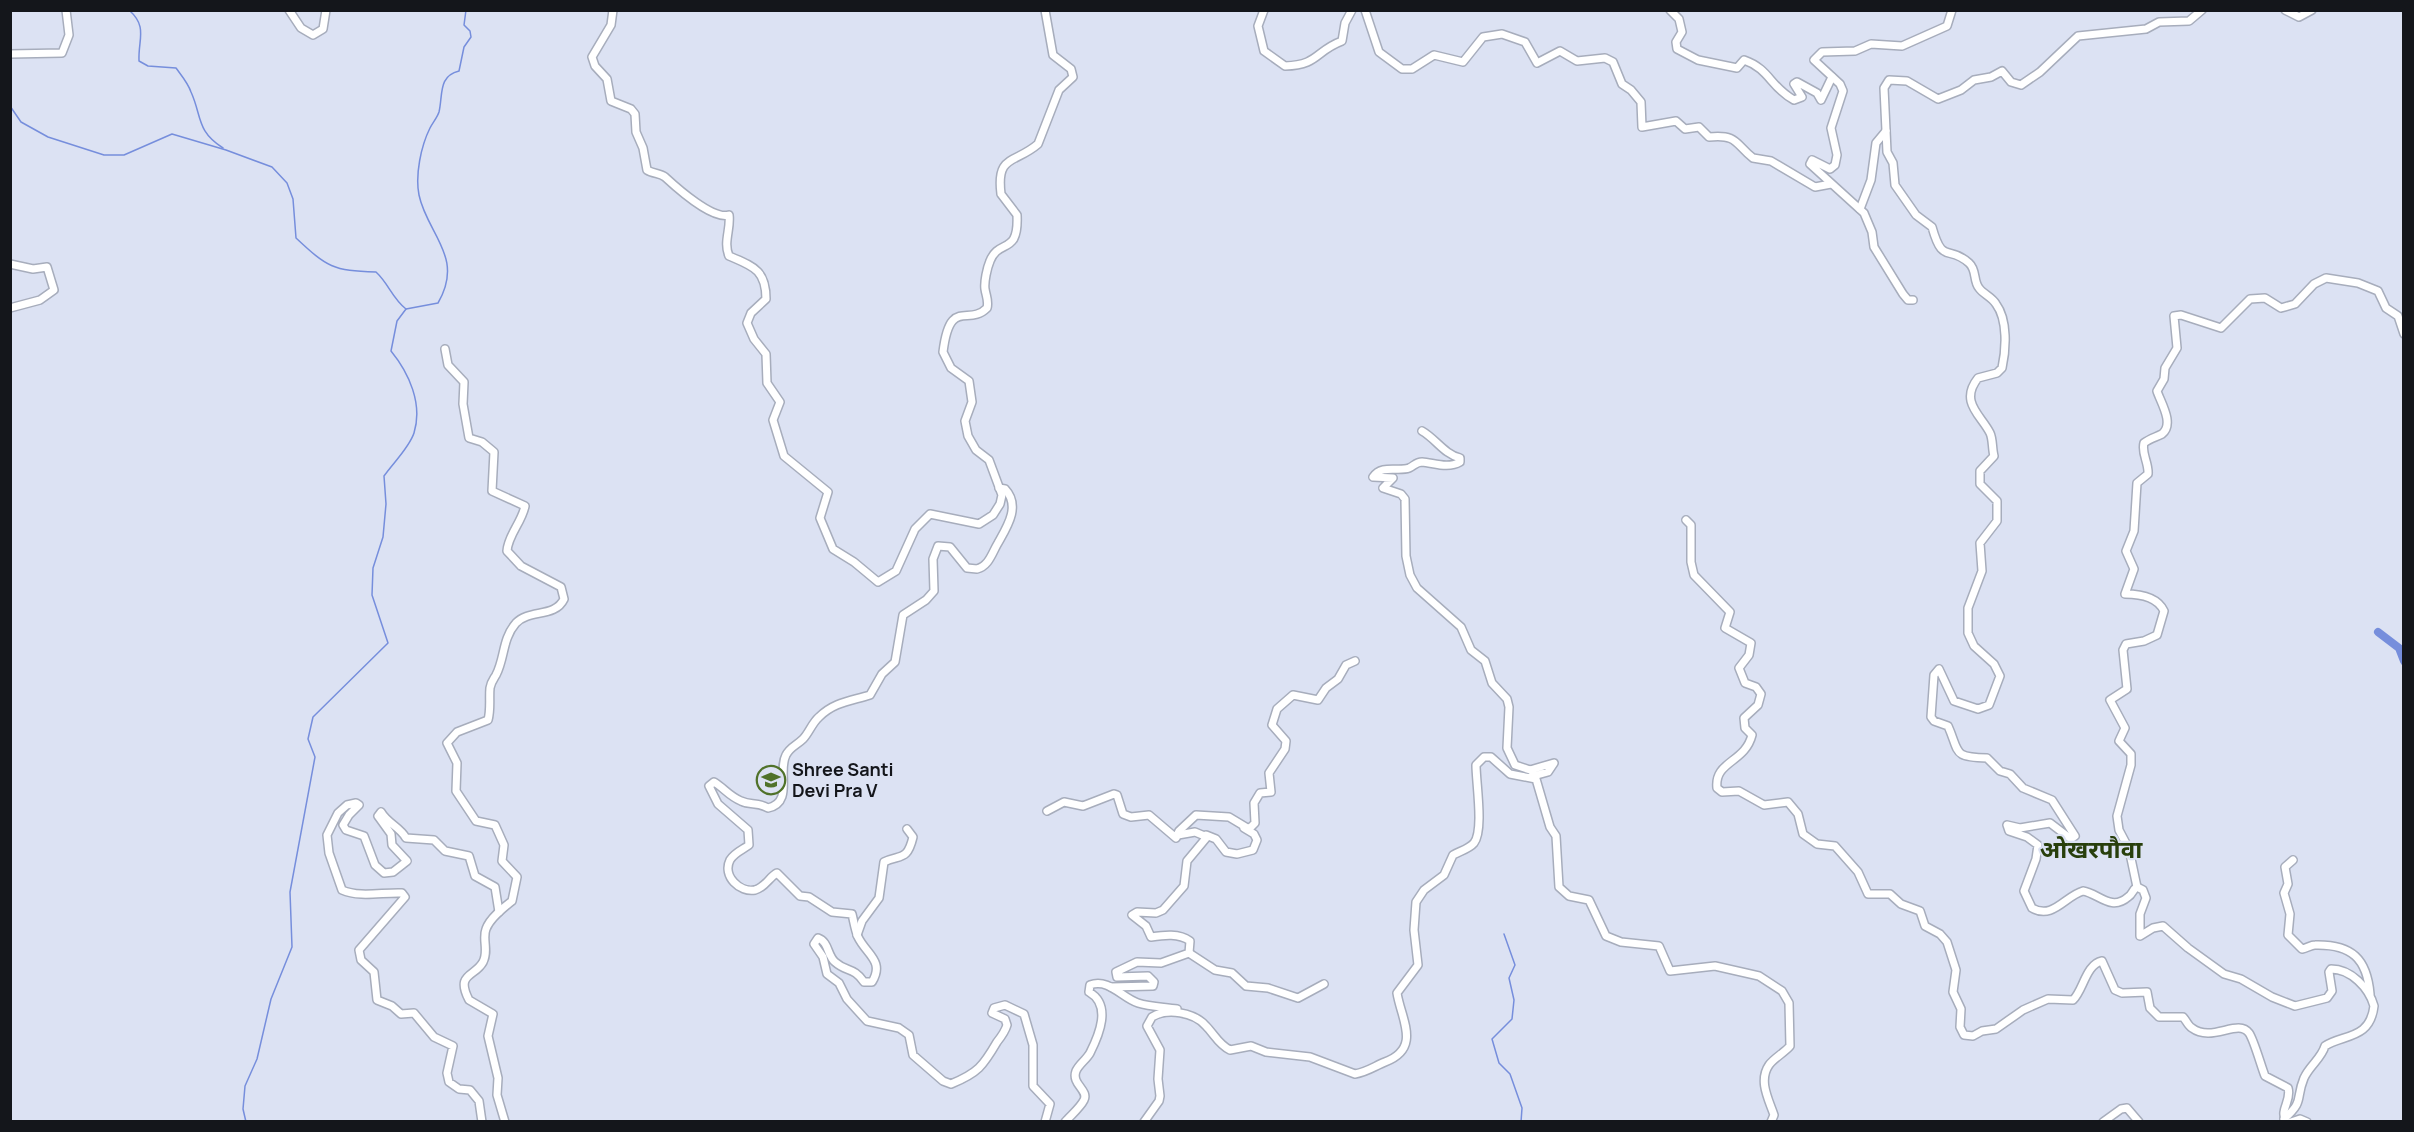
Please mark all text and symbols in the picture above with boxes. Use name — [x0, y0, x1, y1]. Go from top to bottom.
place label: Shree Santi Devi Pra V — [792, 757, 894, 802]
school or university icon: Shree Santi Devi Pra V — [755, 764, 787, 796]
district label: ओखरपौवा — [2040, 832, 2143, 865]

